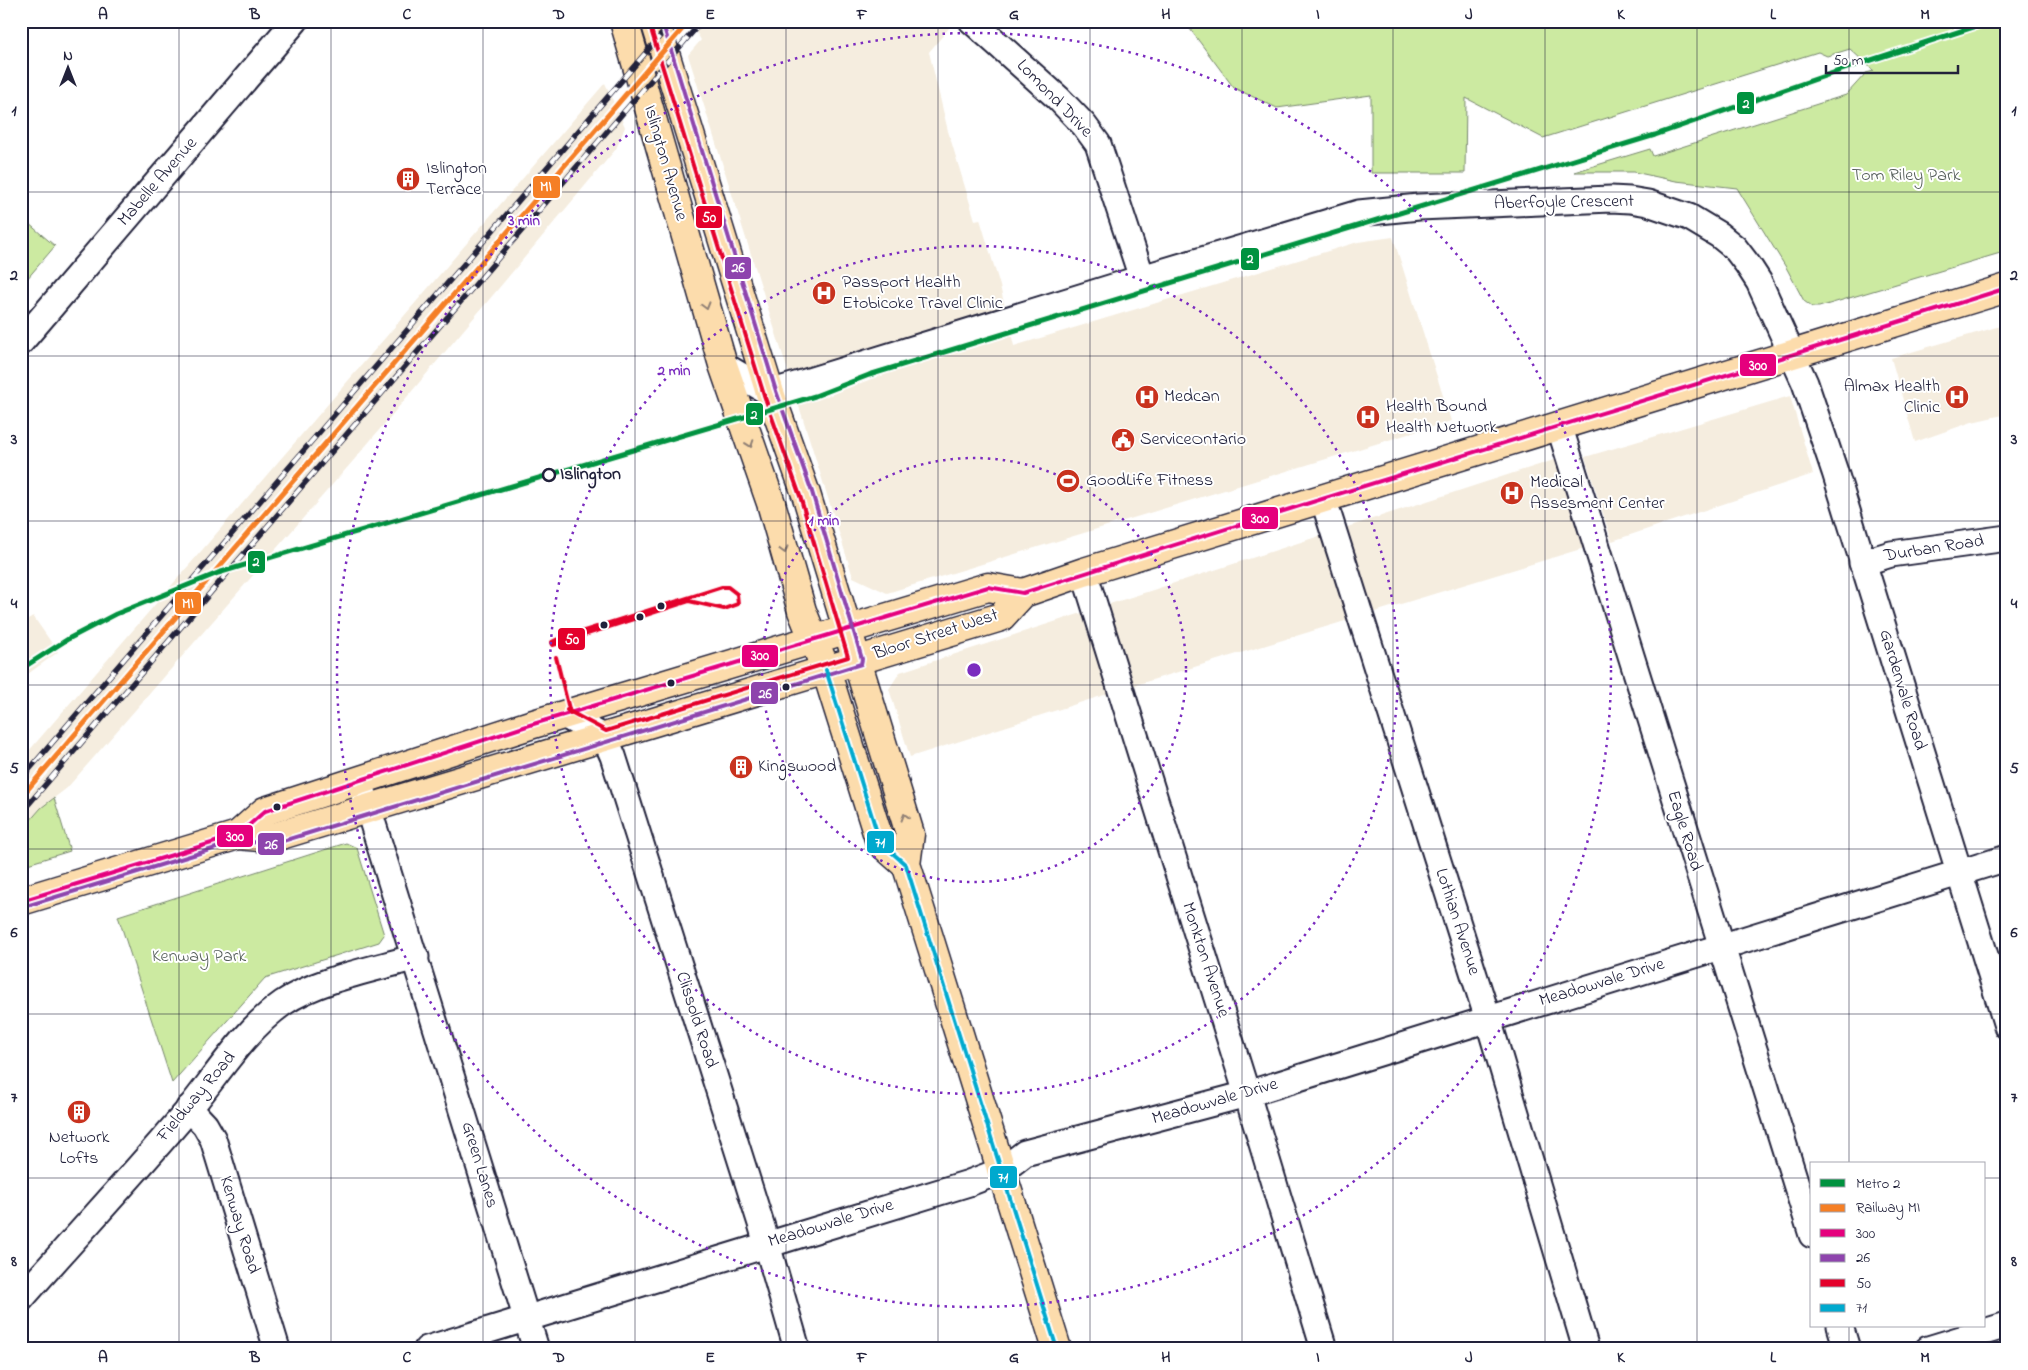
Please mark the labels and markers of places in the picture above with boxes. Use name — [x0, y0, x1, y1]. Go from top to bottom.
place label: Islington Terrace — [426, 156, 487, 203]
building icon: Islington Terrace — [395, 166, 421, 192]
place label: Passport Health Etobicoke Travel Clinic — [842, 270, 1003, 317]
hospital icon: Passport Health Etobicoke Travel Clinic — [811, 280, 837, 306]
place label: Almax Health Clinic — [1844, 374, 1940, 421]
hospital icon: Medcan — [1134, 384, 1160, 410]
place label: Medcan — [1164, 384, 1220, 410]
hospital icon: Almax Health Clinic — [1944, 384, 1970, 410]
place label: Health Bound Health Network — [1386, 394, 1497, 441]
hospital icon: Health Bound Health Network — [1355, 404, 1381, 430]
public building icon: ServiceOntario — [1110, 427, 1136, 453]
place label: ServiceOntario — [1140, 427, 1246, 453]
place label: Islington — [560, 462, 621, 489]
marker: Islington — [542, 468, 556, 482]
sports icon: GoodLife Fitness — [1055, 468, 1081, 494]
place label: GoodLife Fitness — [1086, 468, 1213, 494]
place label: Medical Assesment Center — [1530, 470, 1665, 517]
hospital icon: Medical Assesment Center — [1499, 480, 1525, 506]
unlabelled marker — [656, 601, 666, 611]
unlabelled marker — [635, 612, 645, 622]
unlabelled marker — [599, 620, 609, 630]
centre of rings — [965, 661, 983, 679]
unlabelled marker — [666, 678, 676, 688]
unlabelled marker — [781, 682, 791, 692]
building icon: Kingswood — [728, 754, 754, 780]
place label: Kingswood — [758, 754, 837, 781]
unlabelled marker — [272, 802, 282, 812]
building icon: Network Lofts — [66, 1099, 92, 1125]
place label: Network Lofts — [49, 1125, 109, 1172]

